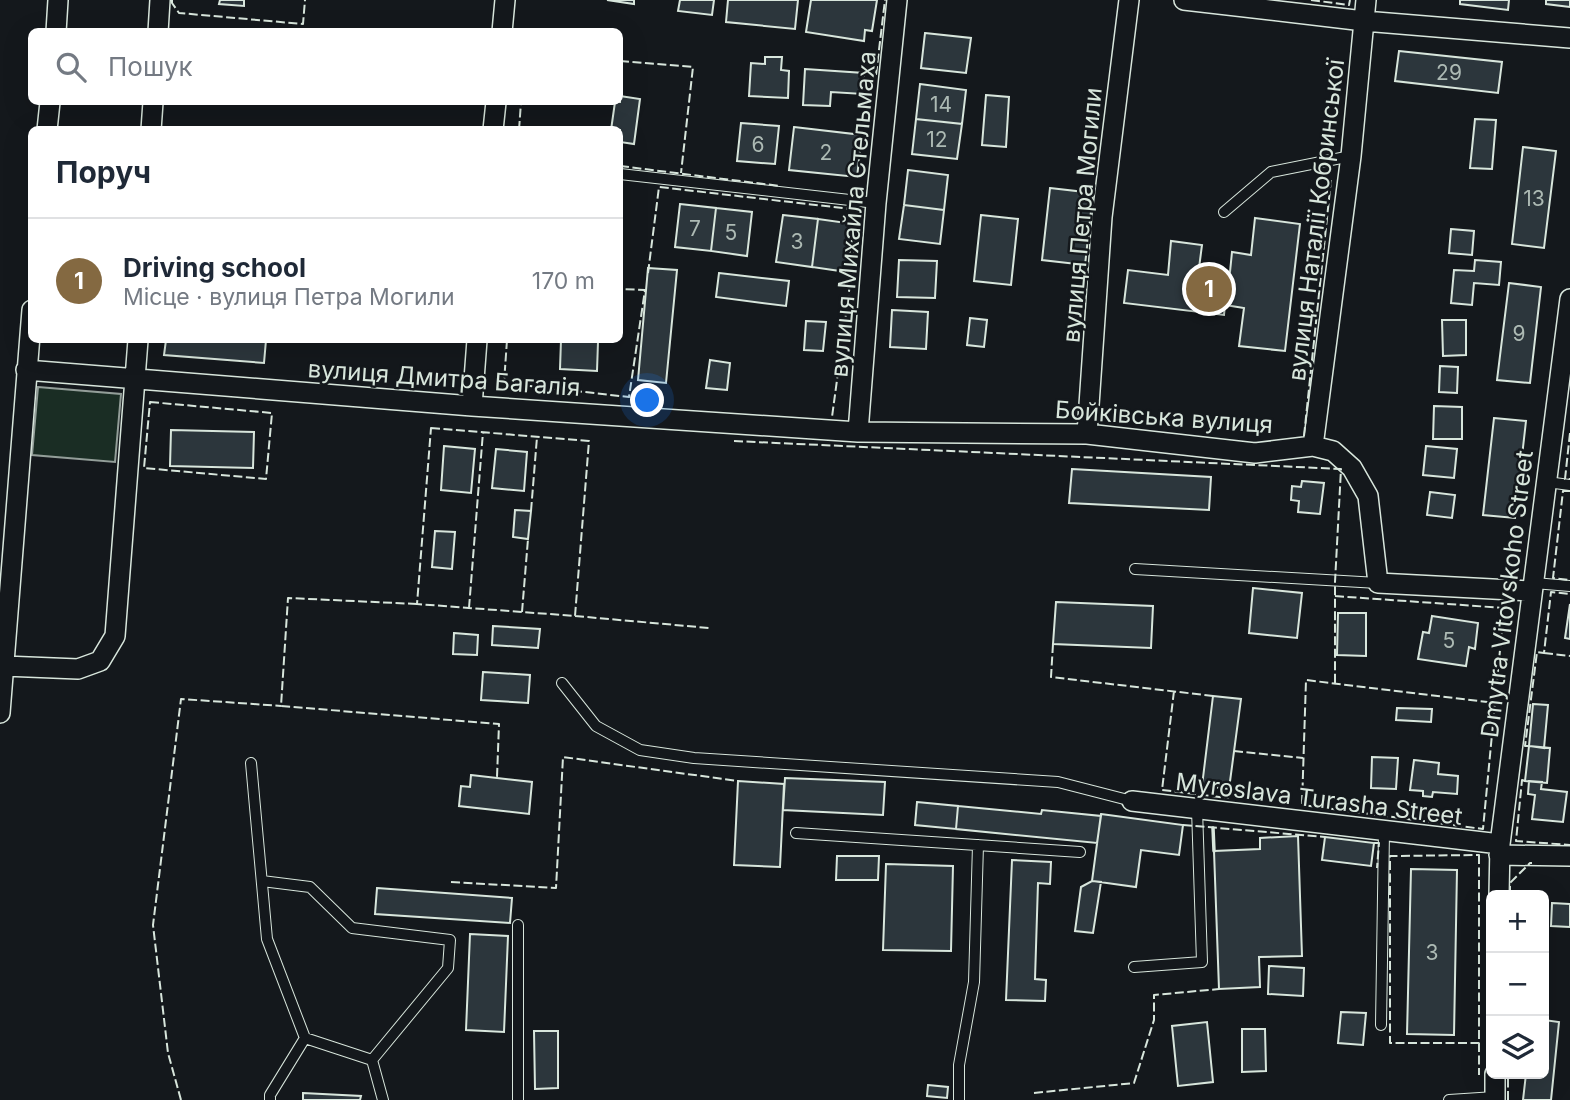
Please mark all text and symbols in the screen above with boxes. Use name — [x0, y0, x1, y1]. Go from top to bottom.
search box — [28, 28, 623, 105]
icon: search — [52, 48, 90, 86]
street label: вулиця Михайла Стельмаха — [824, 50, 882, 378]
text: Пошук — [108, 51, 193, 82]
street label: вулиця Наталії Кобринської — [1282, 56, 1350, 383]
house number: 29 — [1436, 60, 1462, 85]
street label: вулиця Петра Могили — [1056, 86, 1108, 344]
house number: 14 — [930, 92, 952, 117]
house number: 12 — [926, 127, 948, 152]
house number: 6 — [751, 132, 765, 157]
house number: 2 — [820, 140, 832, 165]
text: Поруч — [56, 154, 151, 190]
house number: 13 — [1523, 186, 1545, 211]
house number: 7 — [689, 216, 701, 241]
house number: 5 — [725, 220, 737, 245]
house number: 3 — [791, 229, 803, 254]
text: Driving school — [123, 252, 306, 283]
pin: 1 — [1186, 263, 1232, 315]
text: 1 — [74, 267, 84, 295]
text: 170 m — [532, 267, 595, 295]
text: Місце · вулиця Петра Могили — [123, 283, 455, 311]
house number: 9 — [1512, 321, 1526, 346]
street label: вулиця Дмитра Багалія — [307, 354, 581, 402]
your location — [630, 383, 664, 417]
street label: Бойківська вулиця — [1054, 395, 1274, 439]
street label: Dmytra Vitovskoho Street — [1475, 449, 1539, 739]
house number: 5 — [1443, 628, 1455, 653]
street label: Myroslava Turasha Street — [1174, 767, 1464, 831]
map controls — [1486, 890, 1549, 1079]
button: + — [1486, 890, 1549, 953]
house number: 3 — [1426, 940, 1438, 965]
button: − — [1486, 953, 1549, 1016]
button: layers — [1486, 1016, 1549, 1079]

